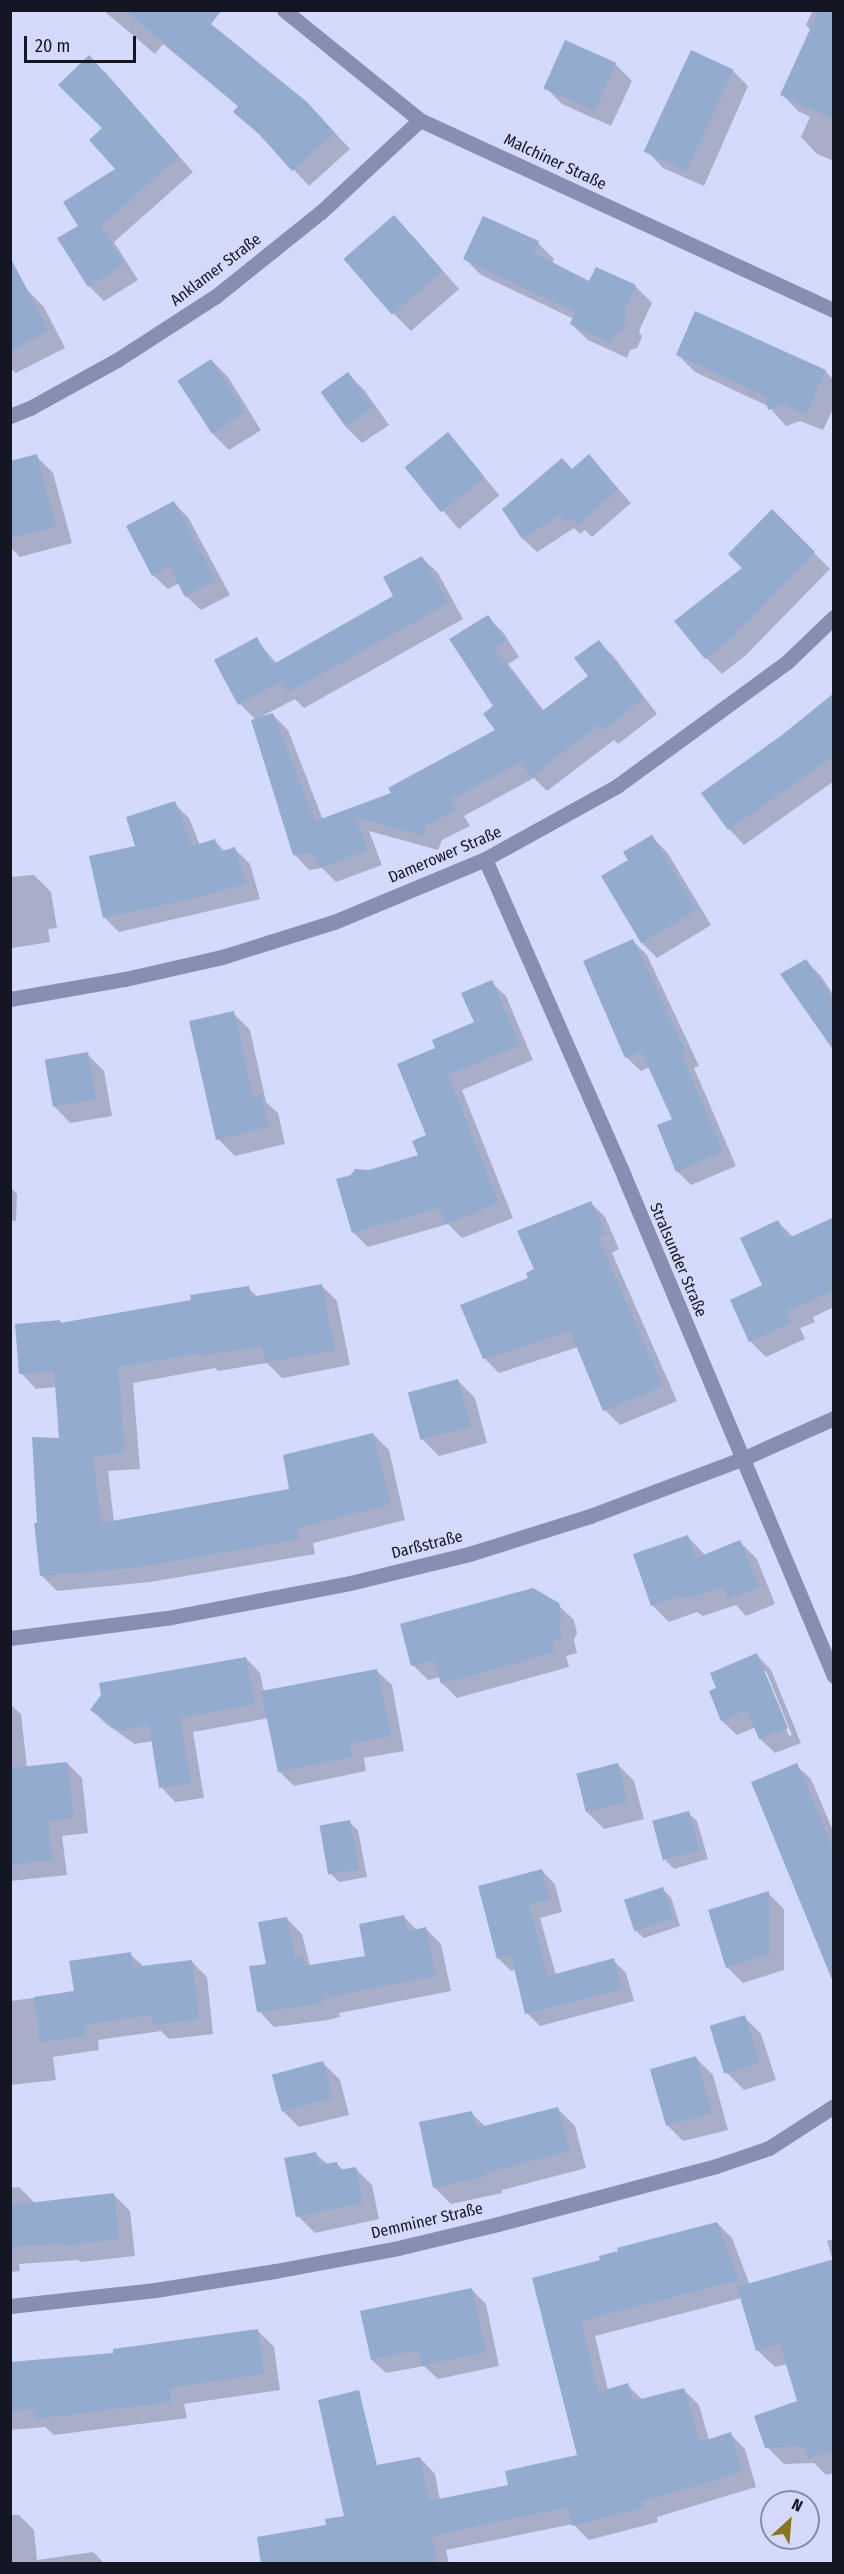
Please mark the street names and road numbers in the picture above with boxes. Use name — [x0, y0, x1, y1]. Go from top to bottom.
street label: Malchiner Straße — [501, 130, 609, 194]
street label: Anklamer Straße — [167, 230, 265, 310]
street label: Damerower Straße — [386, 823, 504, 887]
street label: Stralsunder Straße — [645, 1200, 711, 1320]
street label: Darßstraße — [389, 1527, 465, 1563]
street label: Demminer Straße — [369, 2199, 485, 2243]

